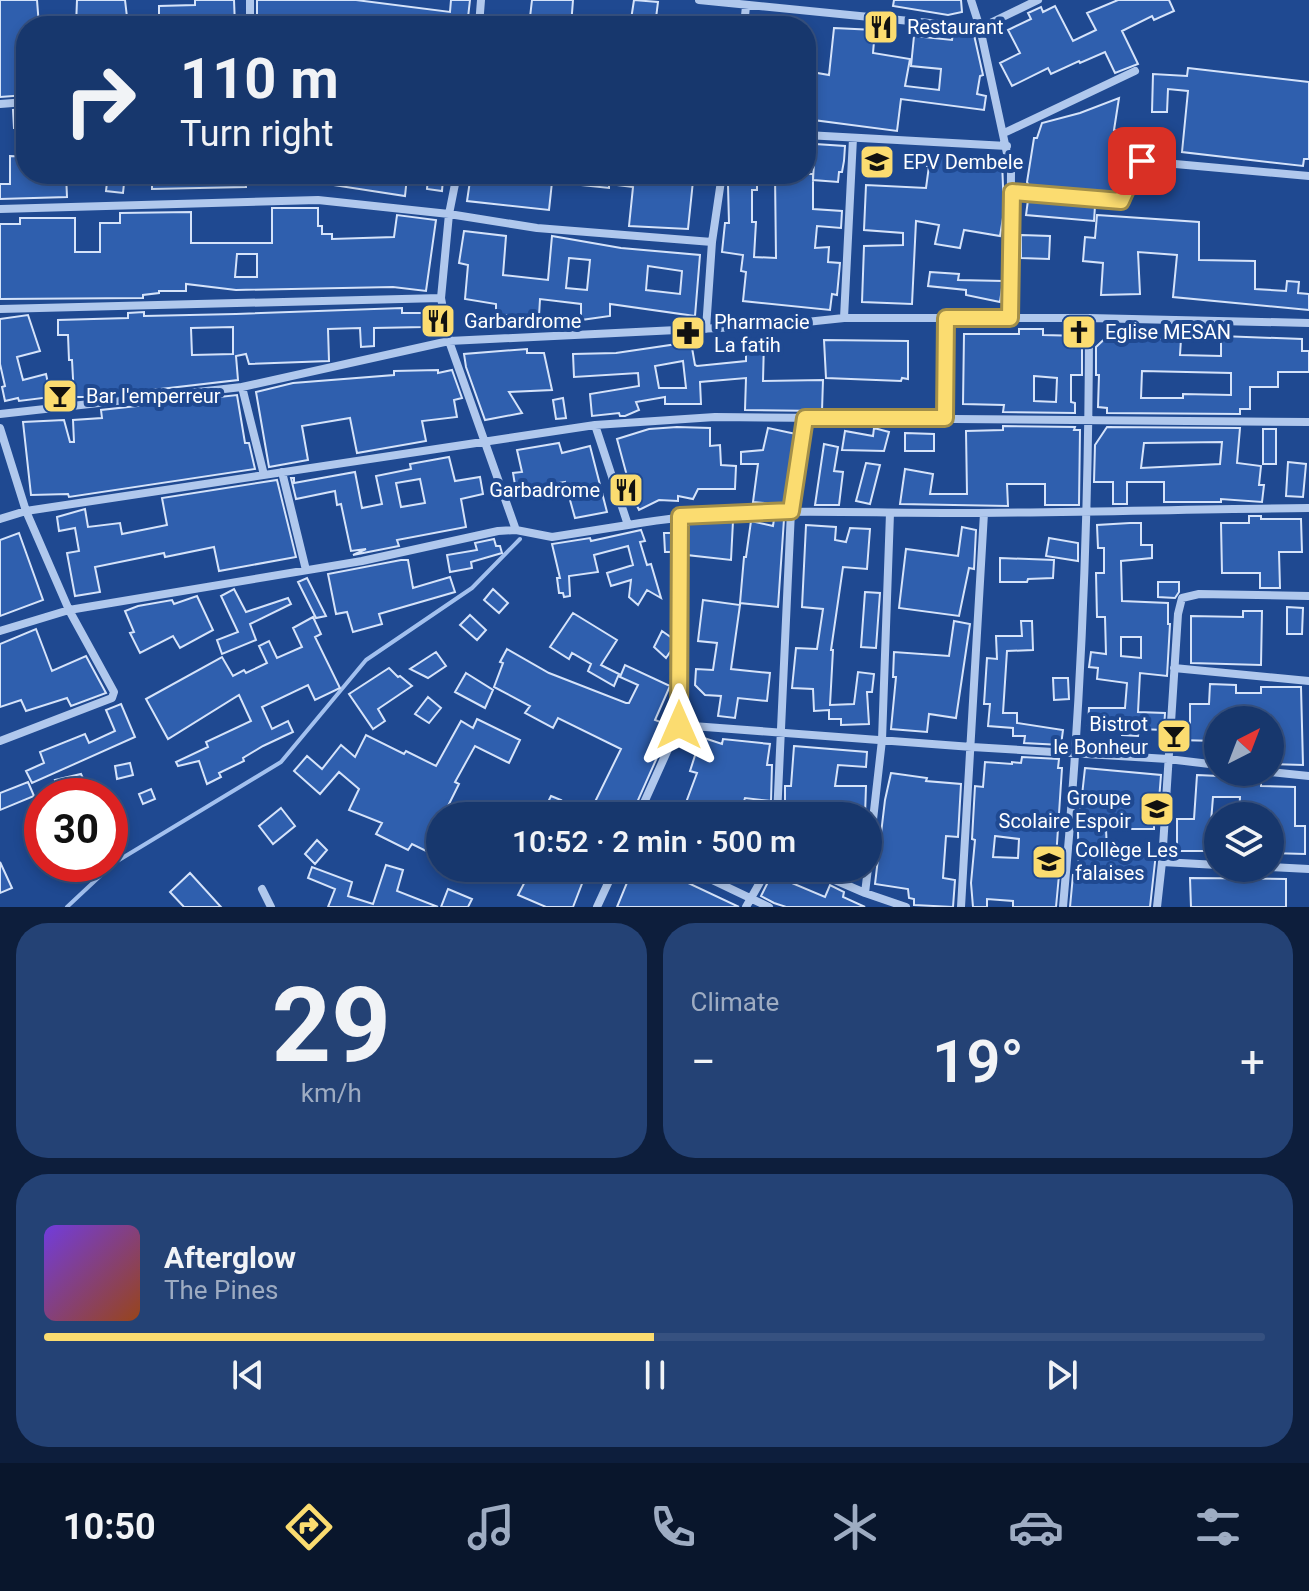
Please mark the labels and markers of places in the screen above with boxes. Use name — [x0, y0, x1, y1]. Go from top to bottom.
restaurant icon: Restaurant — [862, 8, 900, 46]
place label: Restaurant — [907, 15, 1004, 39]
pin — [1108, 127, 1176, 195]
school or university icon: EPV Dembele — [858, 143, 896, 181]
place label: EPV Dembele — [903, 150, 1023, 174]
restaurant icon: Garbardrome — [419, 302, 457, 340]
place label: Garbardrome — [464, 309, 581, 333]
place label: Pharmacie La fatih — [714, 310, 810, 357]
church icon: Eglise MESAN — [1060, 313, 1098, 351]
pharmacy icon: Pharmacie La fatih — [669, 314, 707, 352]
place label: Eglise MESAN — [1105, 320, 1231, 344]
bar icon: Bar l'emperreur — [41, 377, 79, 415]
place label: Bar l'emperreur — [86, 384, 221, 408]
restaurant icon: Garbadrome — [607, 471, 645, 509]
place label: Garbadrome — [489, 478, 600, 502]
place label: Bistrot le Bonheur — [1053, 712, 1148, 759]
bar icon: Bistrot le Bonheur — [1155, 717, 1193, 755]
place label: Groupe Scolaire Espoir — [999, 786, 1131, 833]
school or university icon: Groupe Scolaire Espoir — [1138, 790, 1176, 828]
place label: Collège Les falaises — [1075, 838, 1178, 885]
school or university icon: Collège Les falaises — [1030, 843, 1068, 881]

